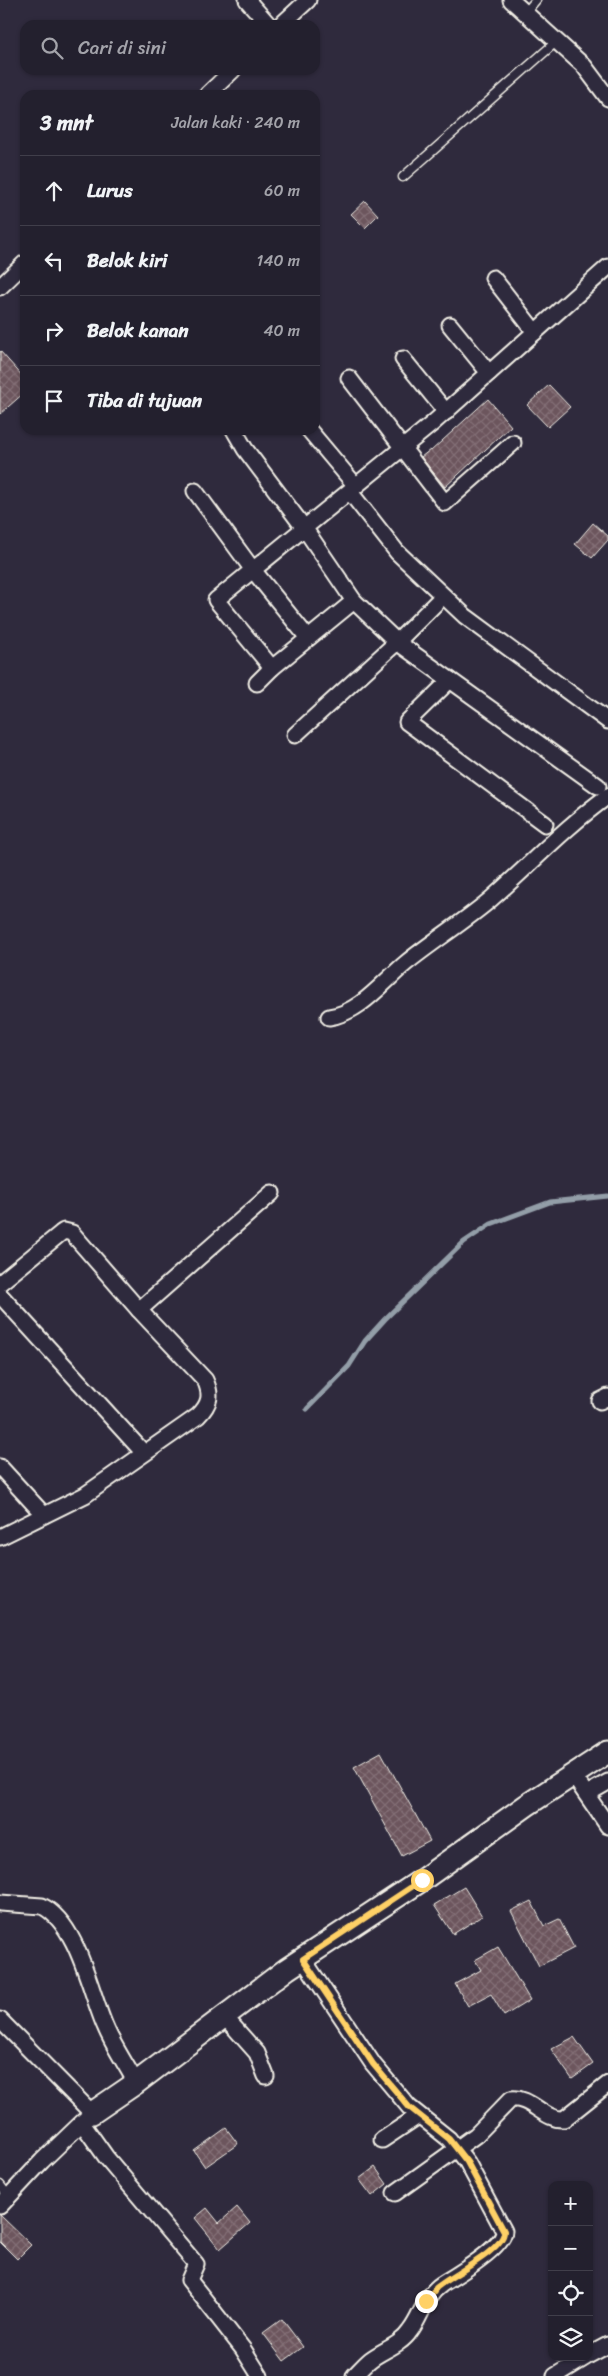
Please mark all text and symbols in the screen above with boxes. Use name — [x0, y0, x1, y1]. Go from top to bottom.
search box — [20, 20, 320, 75]
text: Cari di sini — [78, 31, 166, 64]
icon: search — [38, 34, 66, 62]
text: 3 mnt — [40, 104, 93, 142]
text: Jalan kaki · 240 m — [171, 108, 300, 137]
text: Lurus — [87, 174, 133, 207]
text: 60 m — [264, 176, 300, 205]
icon: ahead — [40, 177, 68, 205]
text: Belok kiri — [87, 244, 167, 277]
text: 140 m — [257, 246, 300, 275]
icon: left — [40, 247, 68, 275]
text: Belok kanan — [87, 314, 189, 347]
text: 40 m — [263, 316, 300, 345]
icon: right — [40, 317, 68, 345]
text: Tiba di tujuan — [87, 384, 202, 417]
icon: arrive — [40, 387, 68, 415]
route start — [411, 1869, 434, 1892]
map controls — [548, 2181, 593, 2361]
button: + — [548, 2181, 593, 2226]
button: − — [548, 2226, 593, 2271]
button: locate — [548, 2271, 593, 2316]
route end — [415, 2290, 438, 2313]
button: layers — [548, 2316, 593, 2361]

